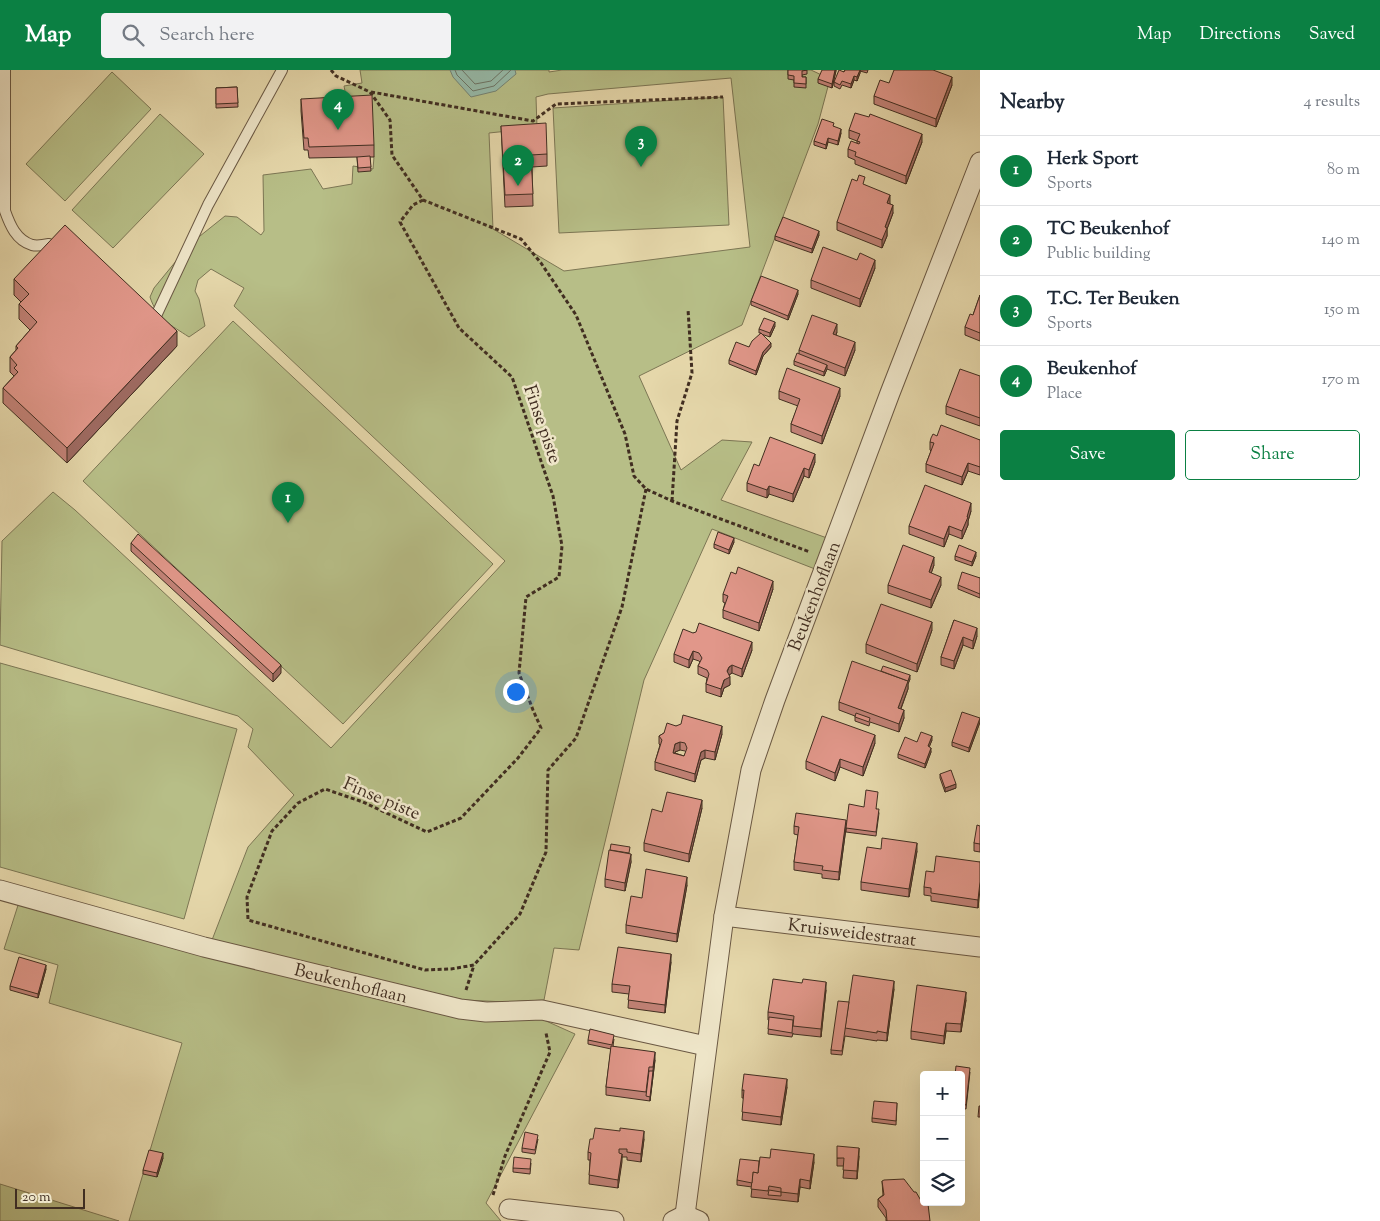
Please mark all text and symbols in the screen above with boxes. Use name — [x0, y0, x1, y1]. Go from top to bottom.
search box — [101, 13, 451, 58]
text: Map — [25, 18, 71, 52]
icon: search — [119, 21, 147, 49]
text: Search here — [159, 22, 255, 49]
text: Map — [1137, 22, 1172, 48]
text: Directions — [1200, 22, 1281, 48]
text: Saved — [1309, 22, 1355, 48]
text: Nearby — [1000, 88, 1065, 118]
pin: 4 — [322, 89, 354, 130]
text: 4 results — [1304, 91, 1360, 114]
pin: 3 — [625, 126, 657, 167]
pin: 2 — [502, 145, 534, 186]
text: Herk Sport — [1047, 146, 1138, 173]
text: 1 — [1013, 159, 1019, 182]
text: 80 m — [1327, 159, 1360, 182]
text: Sports — [1047, 173, 1092, 196]
text: TC Beukenhof — [1047, 216, 1170, 243]
text: 2 — [1012, 229, 1020, 252]
text: 140 m — [1322, 229, 1360, 252]
text: Public building — [1047, 243, 1151, 266]
text: T.C. Ter Beuken — [1047, 286, 1180, 313]
text: 3 — [1013, 299, 1019, 322]
text: 150 m — [1324, 299, 1360, 322]
text: Sports — [1047, 313, 1092, 336]
text: Beukenhof — [1047, 356, 1137, 383]
text: 4 — [1012, 369, 1020, 392]
text: 170 m — [1322, 369, 1360, 392]
street label: Finse piste — [516, 382, 567, 467]
text: Place — [1047, 383, 1082, 406]
button: Save — [1000, 430, 1175, 480]
button: Share — [1185, 430, 1360, 480]
pin: 1 — [272, 482, 304, 523]
street label: Beukenhoflaan — [783, 538, 849, 655]
your location — [503, 679, 529, 705]
street label: Finse piste — [339, 772, 424, 828]
street label: Kruisweidestraat — [786, 913, 917, 955]
street label: Beukenhoflaan — [291, 958, 410, 1012]
map controls — [920, 1071, 965, 1206]
button: + — [920, 1071, 965, 1116]
button: − — [920, 1116, 965, 1161]
button: layers — [920, 1161, 965, 1206]
scale bar — [15, 1186, 85, 1209]
text: 20 m — [22, 1188, 51, 1208]

